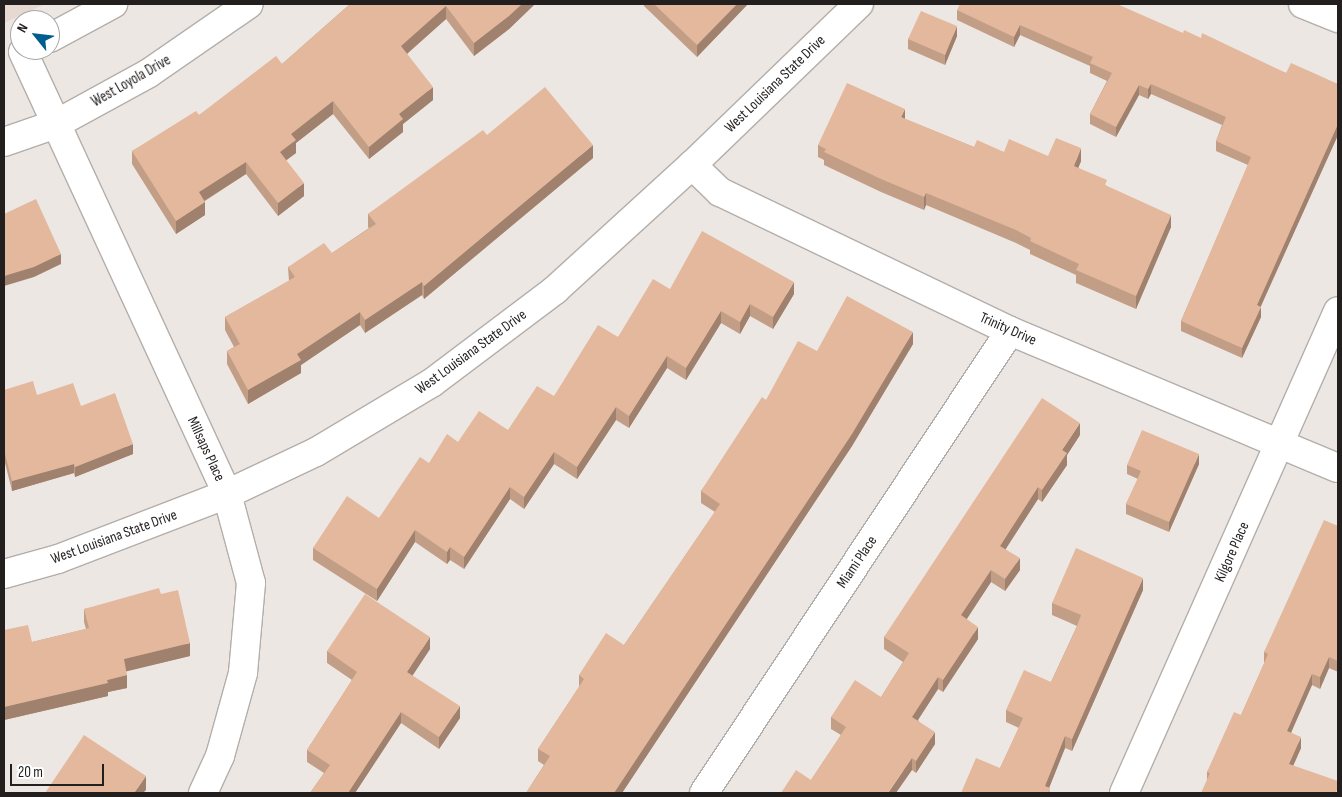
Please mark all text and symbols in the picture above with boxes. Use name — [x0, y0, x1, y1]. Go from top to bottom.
north arrow — [10, 10, 60, 60]
text: N — [13, 21, 32, 35]
street label: West Louisiana State Drive — [721, 31, 829, 137]
street label: West Loyola Drive — [88, 51, 174, 111]
street label: West Louisiana State Drive — [412, 306, 530, 398]
street label: Trinity Drive — [977, 309, 1039, 349]
street label: Millsaps Place — [183, 414, 229, 484]
street label: West Louisiana State Drive — [49, 506, 179, 568]
street label: Kilgore Place — [1211, 519, 1253, 585]
street label: Miami Place — [833, 532, 881, 592]
scale bar — [12, 754, 106, 786]
text: 20 m — [18, 763, 43, 782]

